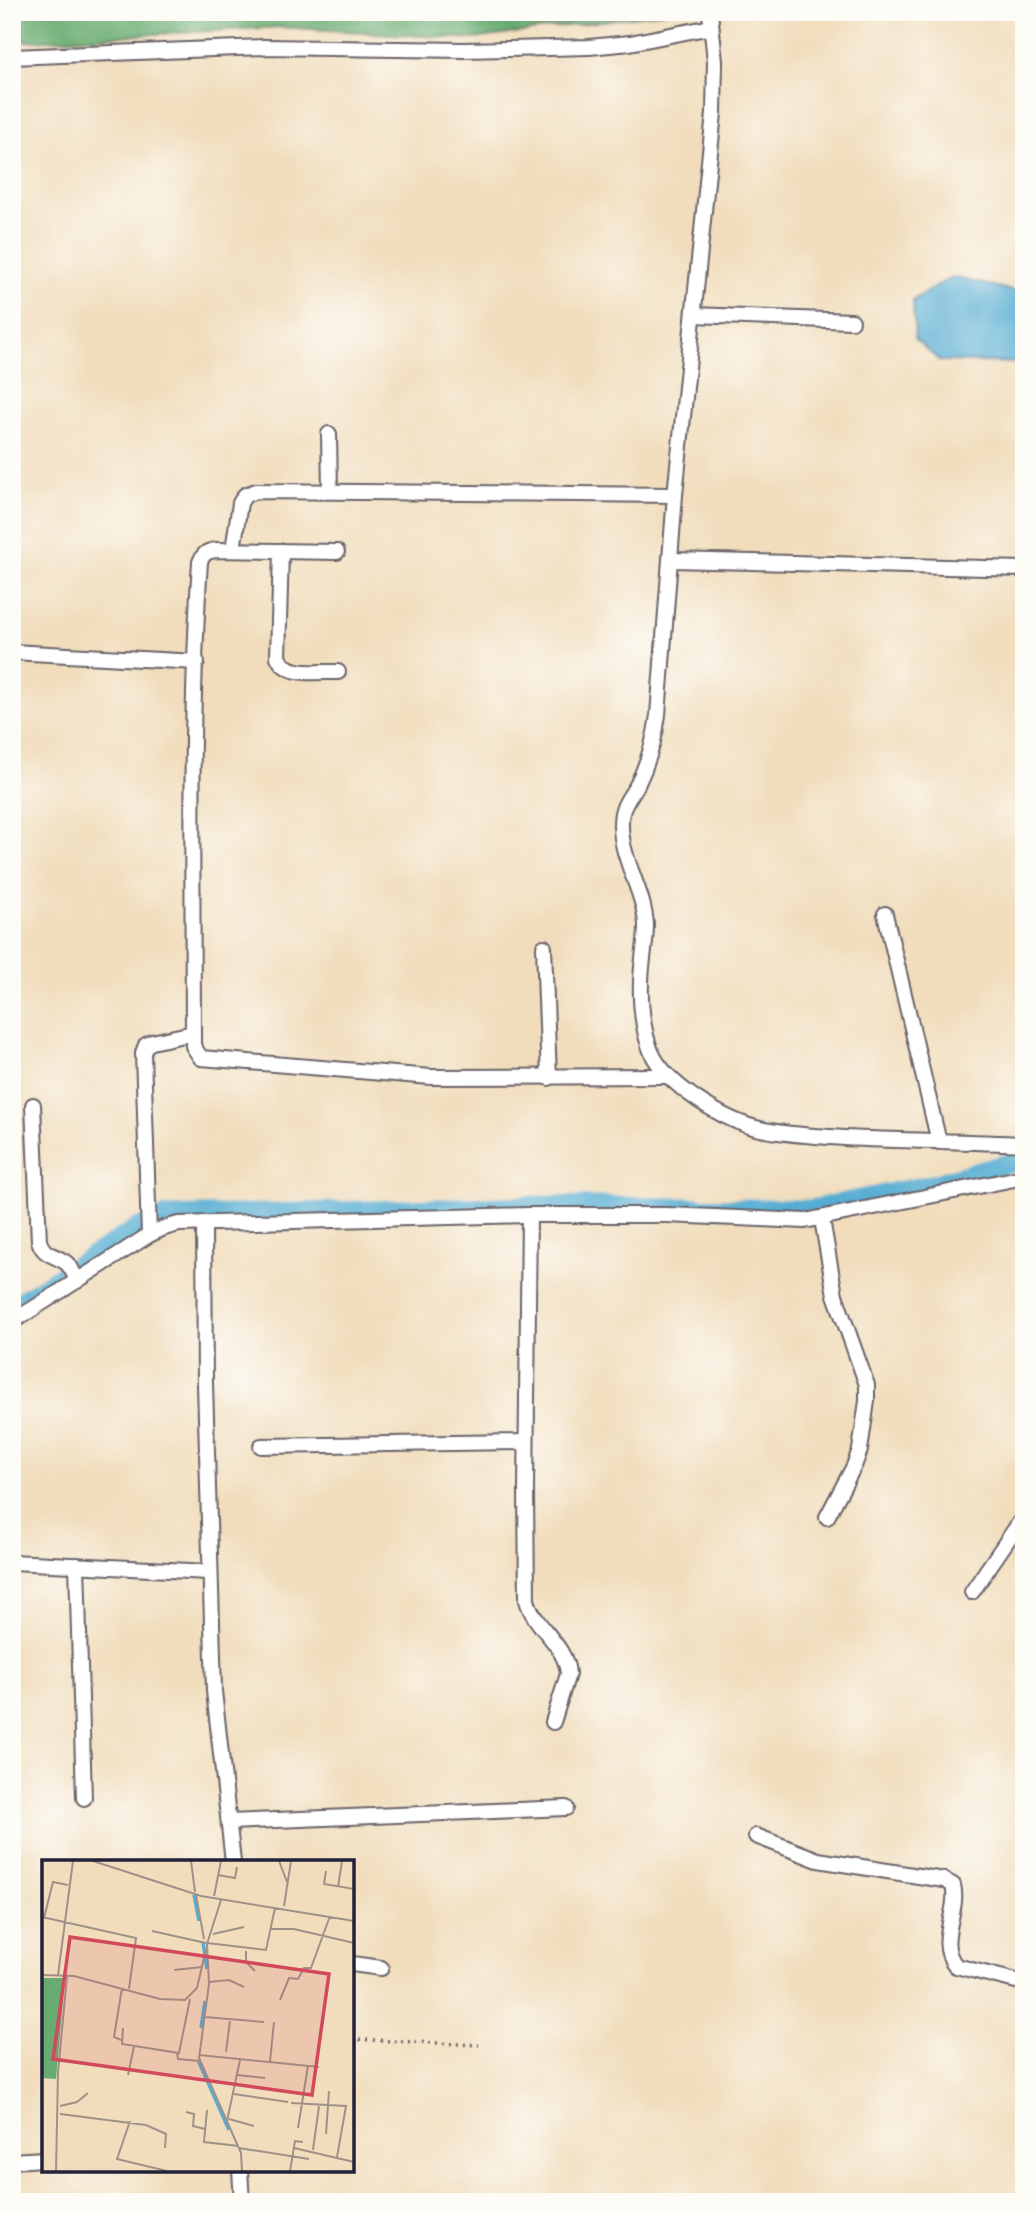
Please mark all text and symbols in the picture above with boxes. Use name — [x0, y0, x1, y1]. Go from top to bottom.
inset map — [42, 1860, 354, 2172]

